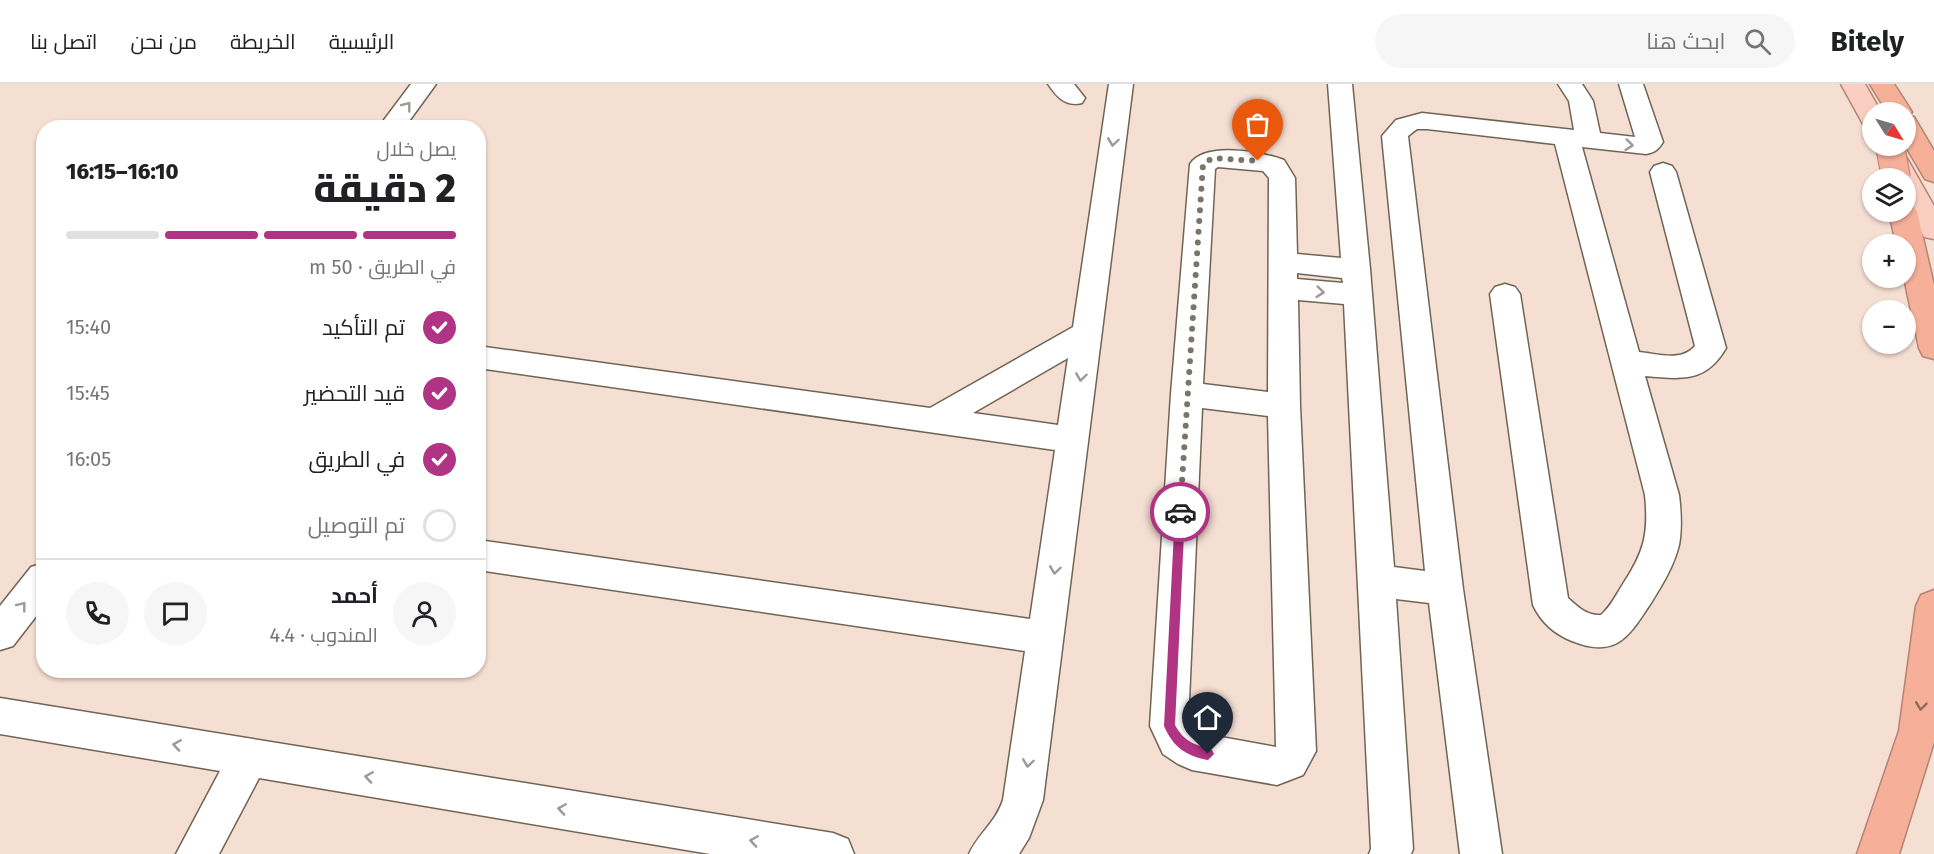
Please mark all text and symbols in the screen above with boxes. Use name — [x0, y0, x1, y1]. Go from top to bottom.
search box — [1375, 14, 1795, 68]
icon: search — [1741, 25, 1774, 58]
text: Bitely — [1831, 25, 1904, 58]
text: ابحث هنا — [1646, 28, 1726, 55]
text: اتصل بنا — [30, 29, 97, 55]
text: من نحن — [130, 29, 197, 55]
text: الخريطة — [230, 29, 296, 55]
text: الرئيسية — [329, 29, 395, 55]
pin — [1232, 99, 1283, 161]
one-way arrow — [400, 101, 411, 112]
north arrow — [1862, 102, 1916, 156]
map controls — [1862, 102, 1916, 354]
icon: bag — [1241, 108, 1274, 141]
text: يصل خلال — [376, 137, 456, 161]
one-way arrow — [1108, 137, 1120, 147]
one-way arrow — [1625, 138, 1634, 150]
text: 16:10–16:15 — [66, 158, 179, 185]
text: 2 دقيقة — [313, 166, 456, 212]
button: layers — [1862, 168, 1916, 222]
button: + — [1862, 234, 1916, 288]
text: في الطريق · 50 m — [309, 255, 456, 279]
one-way arrow — [1315, 285, 1324, 298]
button: − — [1862, 300, 1916, 354]
icon: check — [423, 311, 456, 344]
text: تم التأكيد — [322, 314, 405, 341]
text: 15:40 — [66, 315, 111, 339]
one-way arrow — [1076, 372, 1088, 381]
icon: check — [423, 377, 456, 410]
text: قيد التحضير — [304, 380, 405, 407]
text: 15:45 — [66, 381, 110, 405]
icon: check — [423, 443, 456, 476]
text: في الطريق — [308, 446, 405, 473]
text: 16:05 — [66, 447, 111, 471]
courier — [1150, 482, 1210, 542]
icon: car — [1164, 496, 1197, 529]
text: تم التوصيل — [308, 512, 405, 539]
one-way arrow — [1049, 565, 1061, 575]
button: phone — [66, 582, 129, 645]
button: chat — [144, 582, 207, 645]
text: أحمد — [331, 582, 378, 609]
button: person — [393, 582, 456, 645]
one-way arrow — [14, 602, 25, 613]
text: المندوب · 4.4 — [270, 623, 378, 647]
pin — [1182, 692, 1233, 754]
icon: home — [1191, 701, 1224, 734]
one-way arrow — [1916, 702, 1928, 711]
one-way arrow — [172, 740, 182, 752]
one-way arrow — [1023, 759, 1035, 768]
one-way arrow — [365, 771, 375, 784]
one-way arrow — [557, 803, 567, 816]
one-way arrow — [750, 835, 760, 848]

